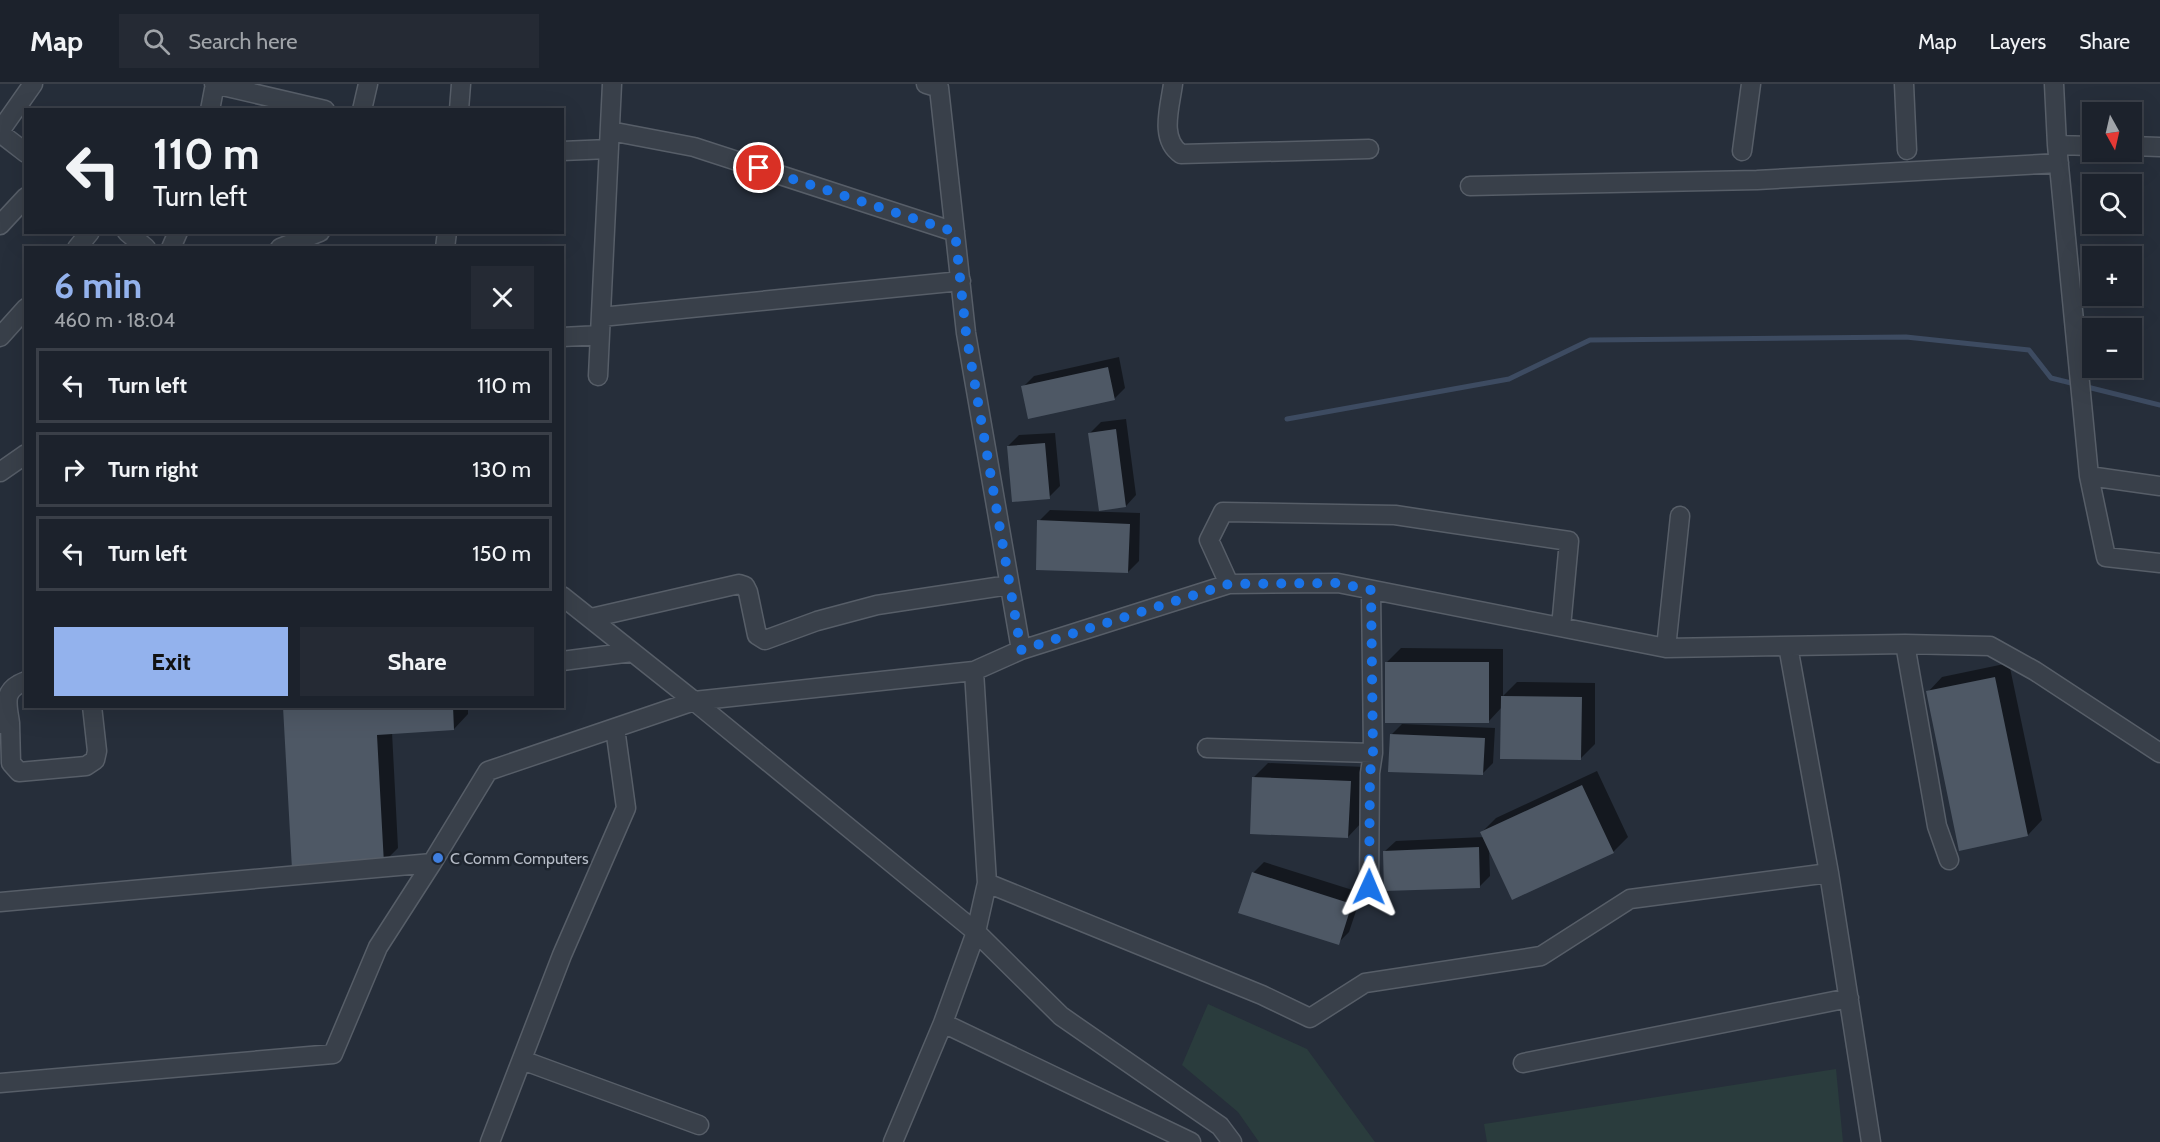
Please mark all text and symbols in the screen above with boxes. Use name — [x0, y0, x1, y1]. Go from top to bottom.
search box — [119, 14, 539, 68]
text: Map — [30, 24, 83, 58]
icon: search — [140, 25, 173, 58]
text: Search here — [188, 28, 297, 55]
text: Map — [1918, 29, 1957, 54]
text: Layers — [1990, 29, 2046, 54]
text: Share — [2079, 29, 2130, 54]
north arrow — [2082, 102, 2142, 162]
map controls — [2082, 102, 2142, 378]
text: 110 m — [153, 128, 260, 180]
icon: left — [54, 132, 132, 210]
pin — [733, 142, 784, 193]
icon: arrive — [742, 151, 775, 184]
button: search — [2082, 174, 2142, 234]
text: Turn left — [153, 180, 247, 213]
button: + — [2082, 246, 2142, 306]
text: 6 min — [54, 263, 142, 307]
button: close — [471, 266, 534, 329]
text: 460 m · 18:04 — [54, 308, 175, 332]
button: − — [2082, 318, 2142, 378]
icon: left — [57, 369, 90, 402]
text: Turn left — [108, 372, 187, 399]
text: 110 m — [477, 372, 531, 399]
icon: right — [57, 453, 90, 486]
text: Turn right — [108, 456, 198, 483]
text: 130 m — [472, 456, 531, 483]
icon: left — [57, 537, 90, 570]
text: Turn left — [108, 540, 187, 567]
text: 150 m — [472, 540, 531, 567]
button: Exit — [54, 627, 288, 696]
button: Share — [300, 627, 534, 696]
place label: C Comm Computers — [450, 849, 589, 868]
marker: C Comm Computers — [431, 851, 445, 865]
position arrow — [1337, 855, 1401, 919]

